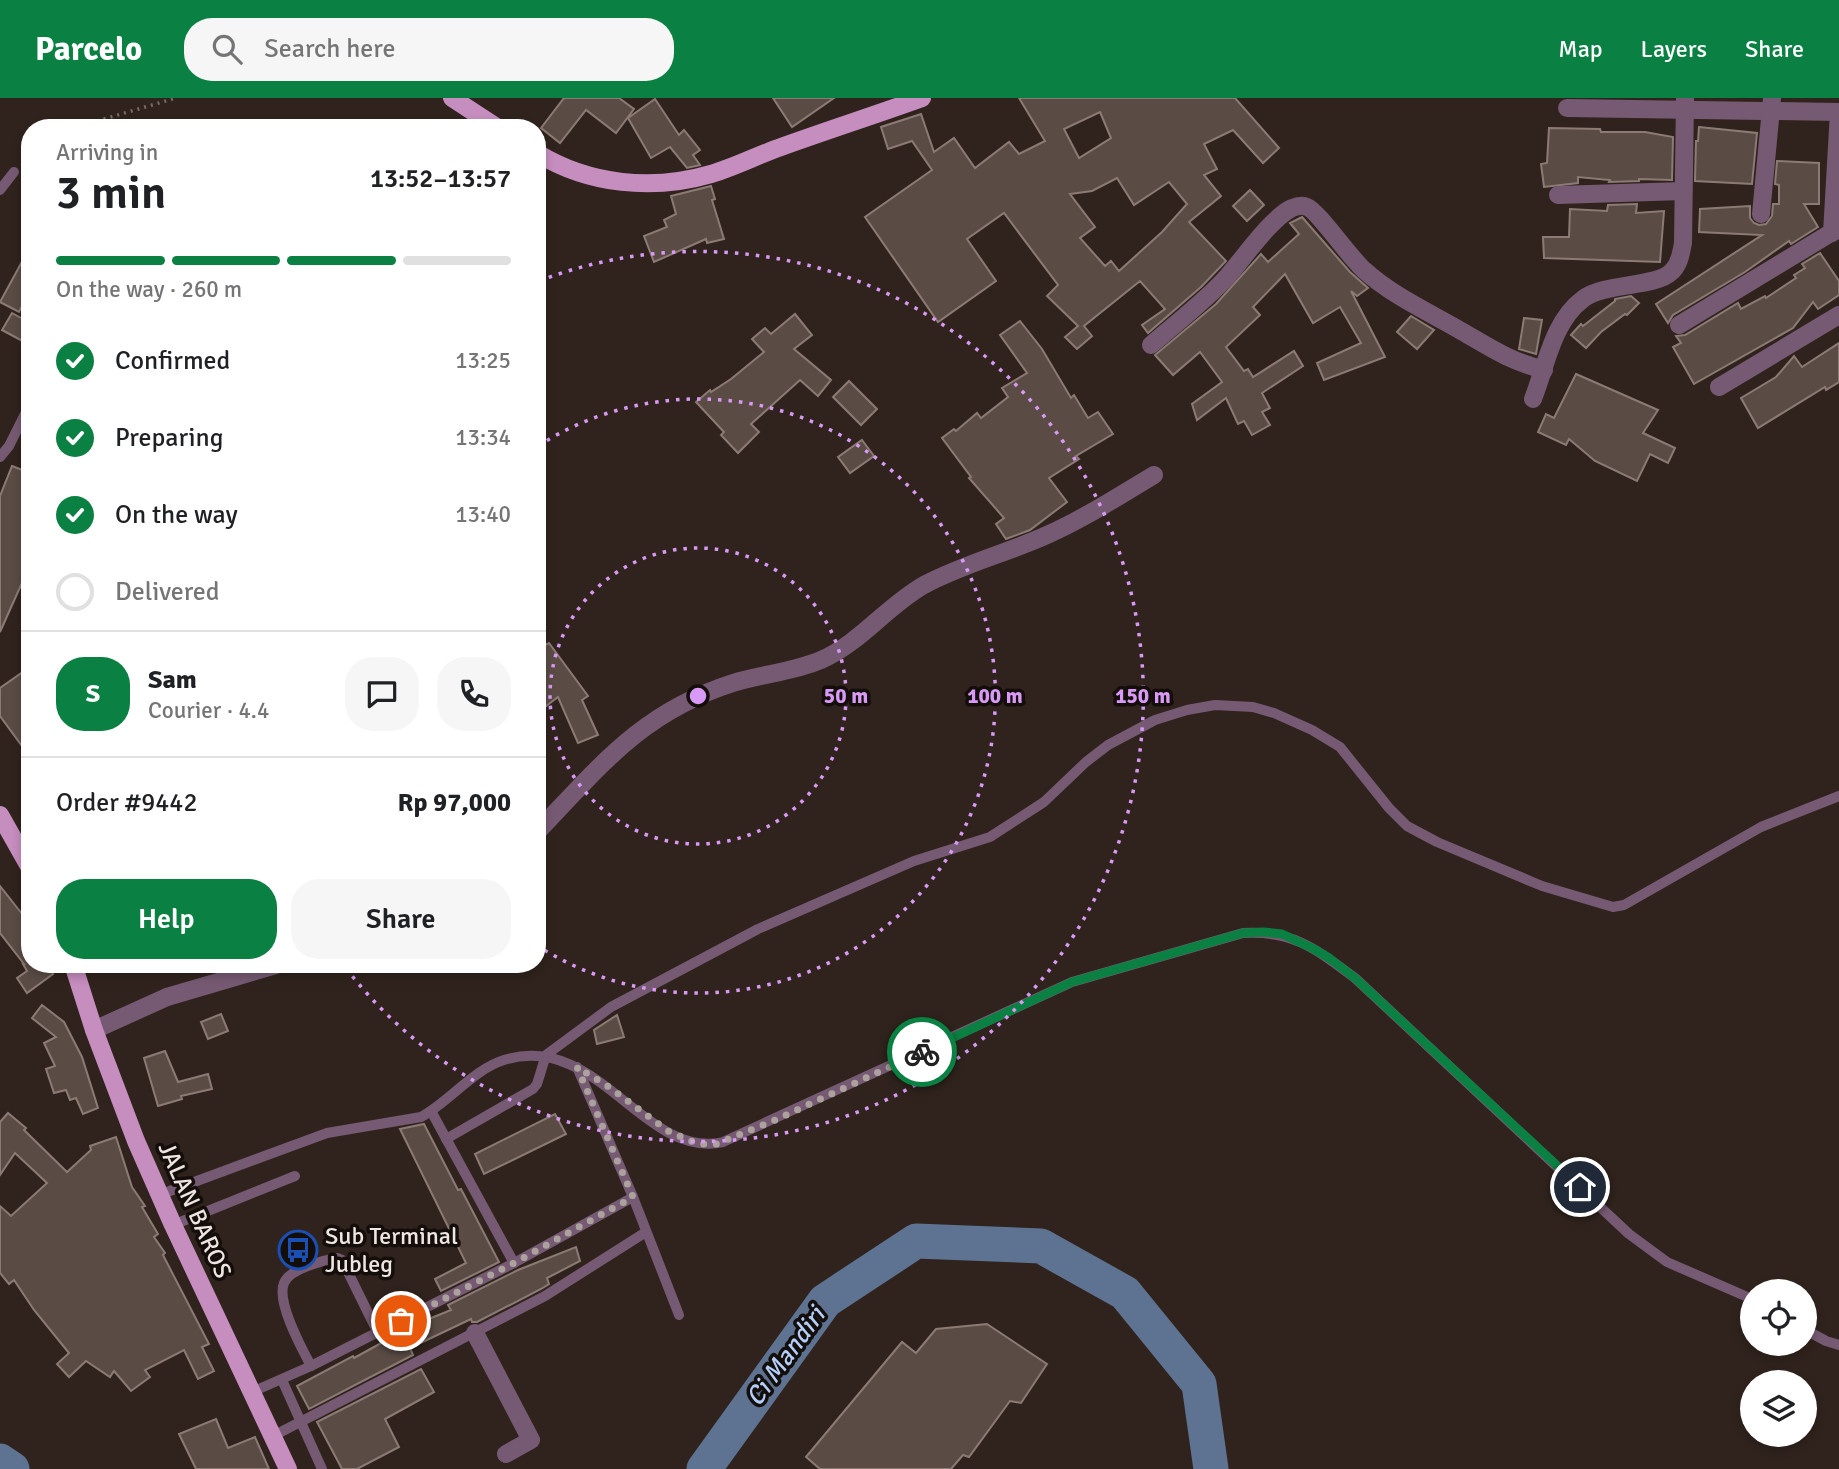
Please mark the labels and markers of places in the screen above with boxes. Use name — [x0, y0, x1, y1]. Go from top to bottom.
centre of rings — [686, 684, 710, 708]
pin — [1550, 1157, 1610, 1217]
place label: Sub Terminal Jubleg — [325, 1221, 458, 1279]
bus stop icon: Sub Terminal Jubleg — [277, 1229, 319, 1271]
pin — [371, 1291, 431, 1351]

